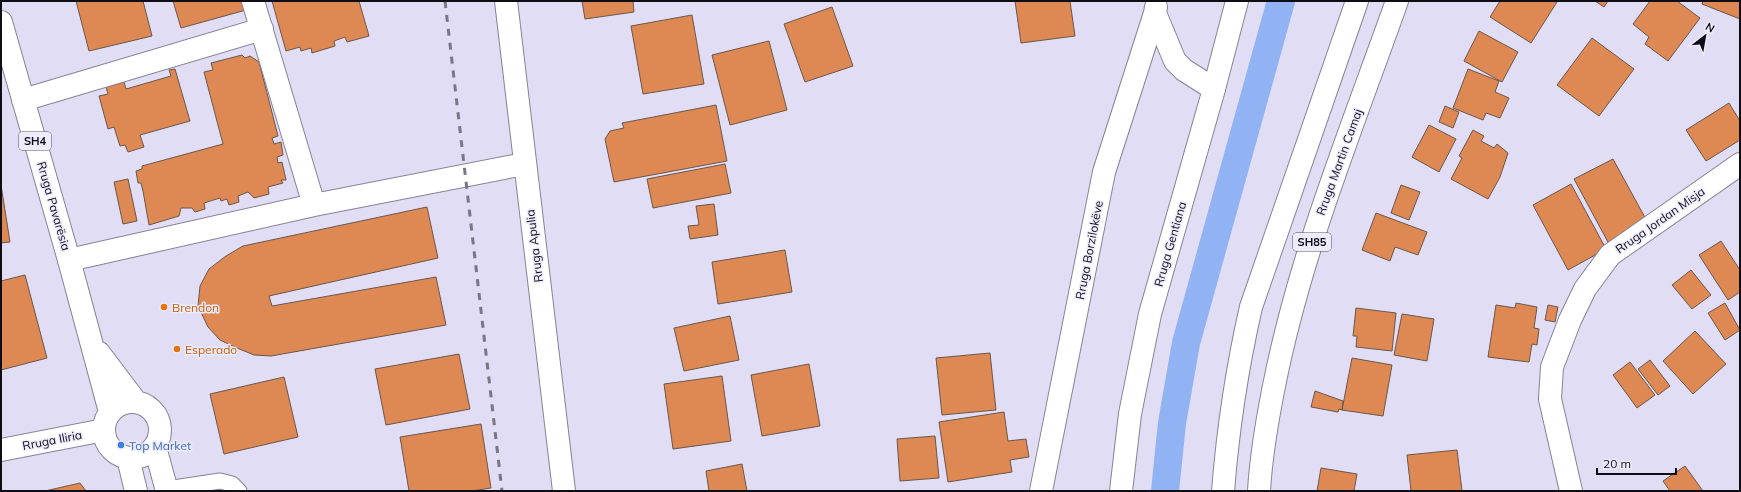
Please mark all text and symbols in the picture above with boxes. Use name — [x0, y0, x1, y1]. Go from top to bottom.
north arrow — [1685, 16, 1725, 56]
text: N — [1703, 19, 1717, 36]
street label: Rruga Martin Camaj — [1313, 107, 1365, 217]
road number: SH4 — [19, 132, 51, 150]
street label: Rruga Pavarësia — [34, 160, 74, 252]
street label: Rruga Jordan Misja — [1612, 183, 1708, 257]
street label: Rruga Borzilokëve — [1072, 199, 1106, 301]
street label: Rruga Gentiana — [1151, 200, 1189, 288]
street label: Rruga Apulia — [522, 209, 546, 283]
road number: SH85 — [1293, 233, 1331, 251]
place label: Brendon — [172, 300, 219, 315]
marker: Brendon — [159, 302, 169, 312]
place label: Esperado — [185, 342, 237, 357]
marker: Esperado — [172, 344, 182, 354]
street label: Rruga Iliria — [21, 427, 83, 453]
place label: Top Market — [129, 438, 191, 453]
marker: Top Market — [116, 440, 126, 450]
scale bar — [1597, 450, 1676, 476]
text: 20 m — [1603, 456, 1631, 471]

